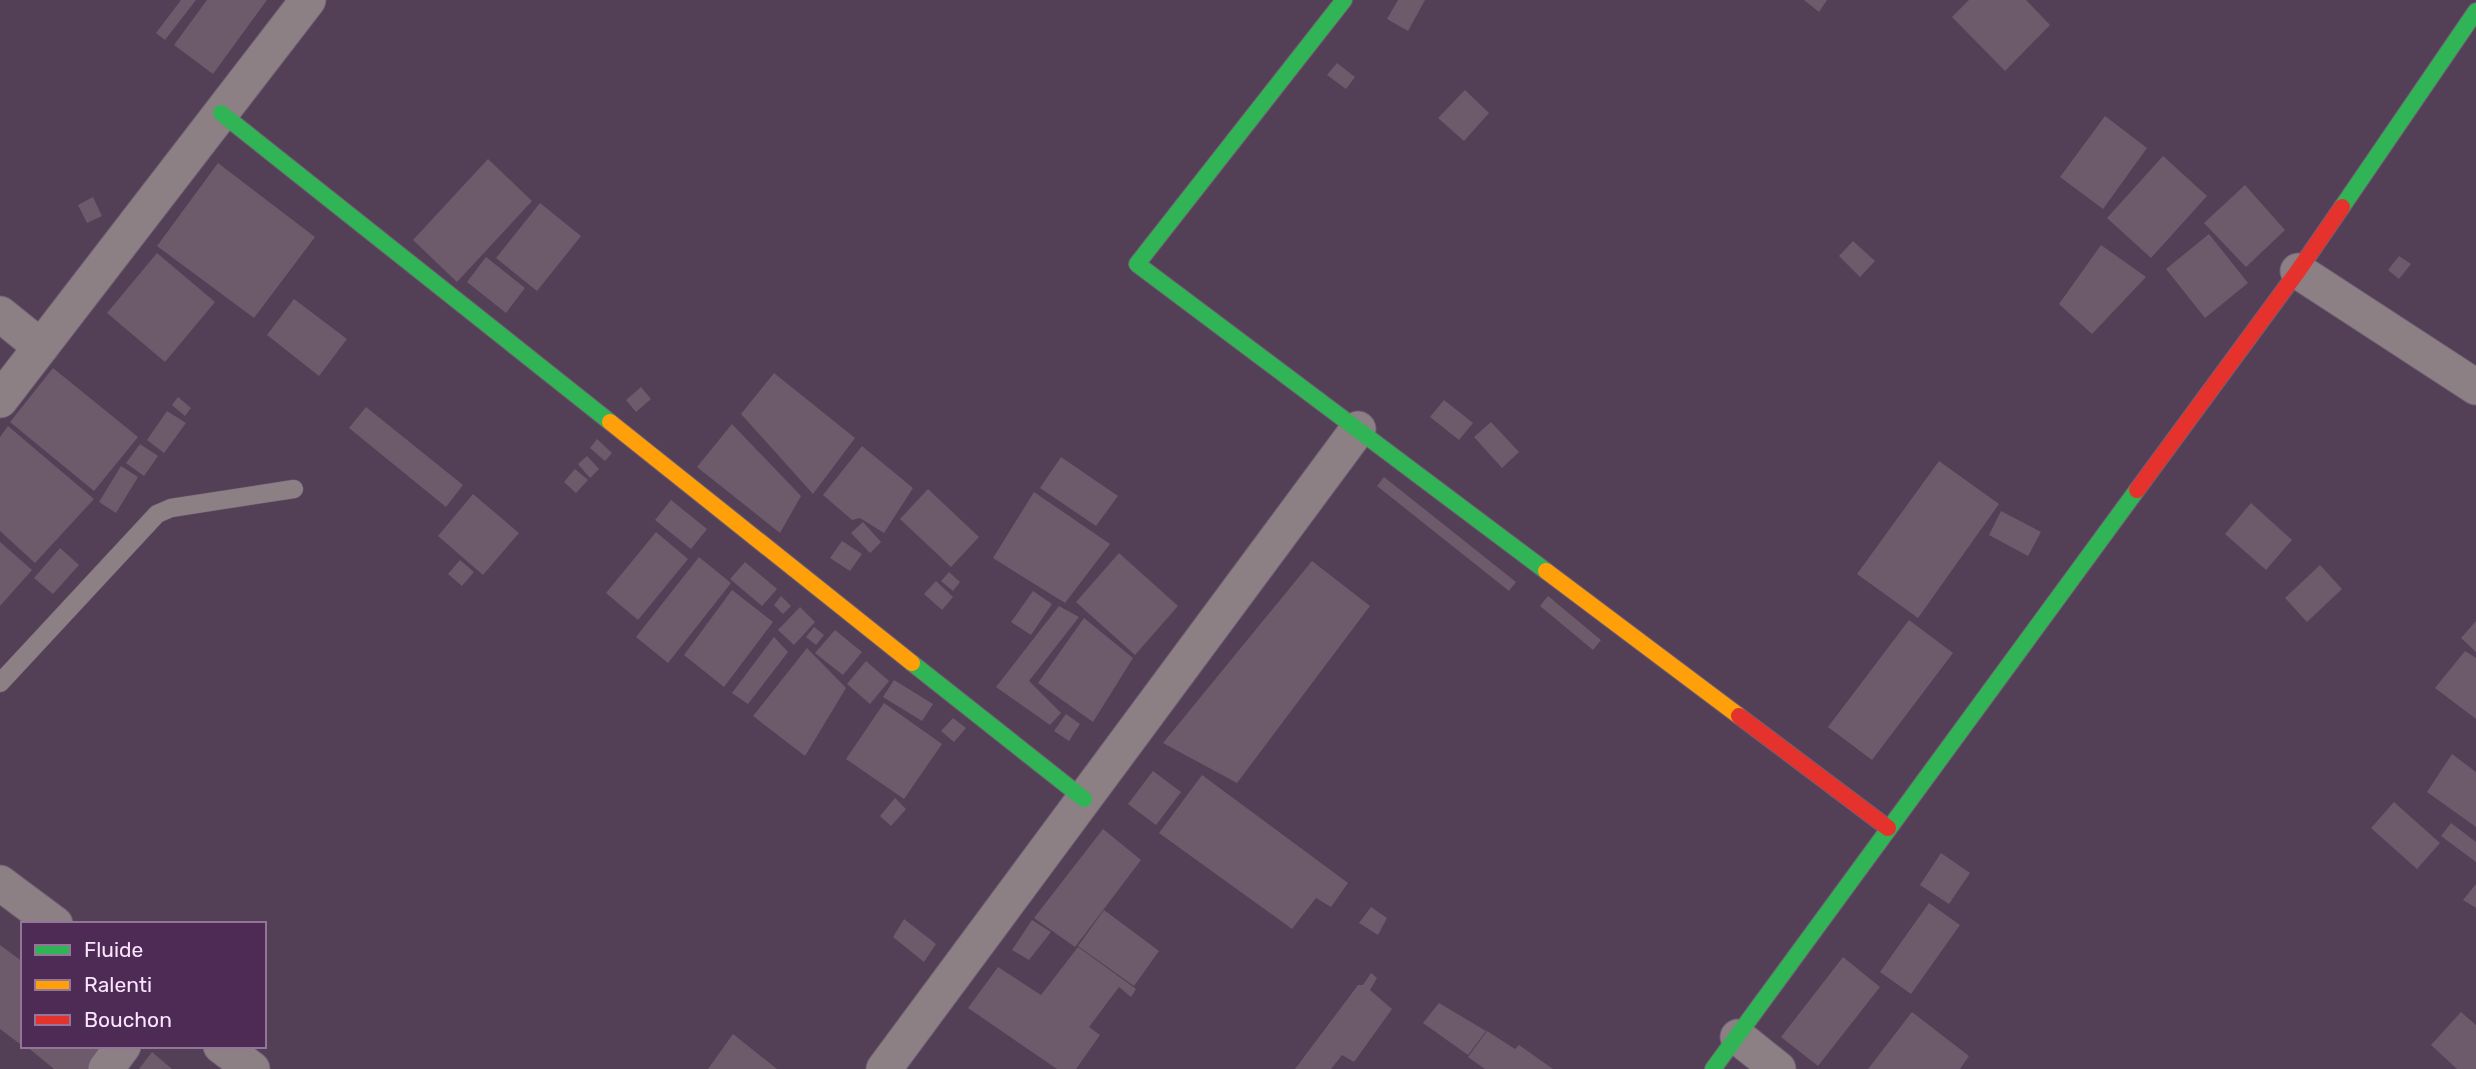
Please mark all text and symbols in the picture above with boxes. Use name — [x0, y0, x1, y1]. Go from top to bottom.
legend — [21, 922, 266, 1048]
text: Fluide — [84, 937, 143, 962]
text: Ralenti — [84, 972, 152, 997]
text: Bouchon — [84, 1007, 172, 1032]

